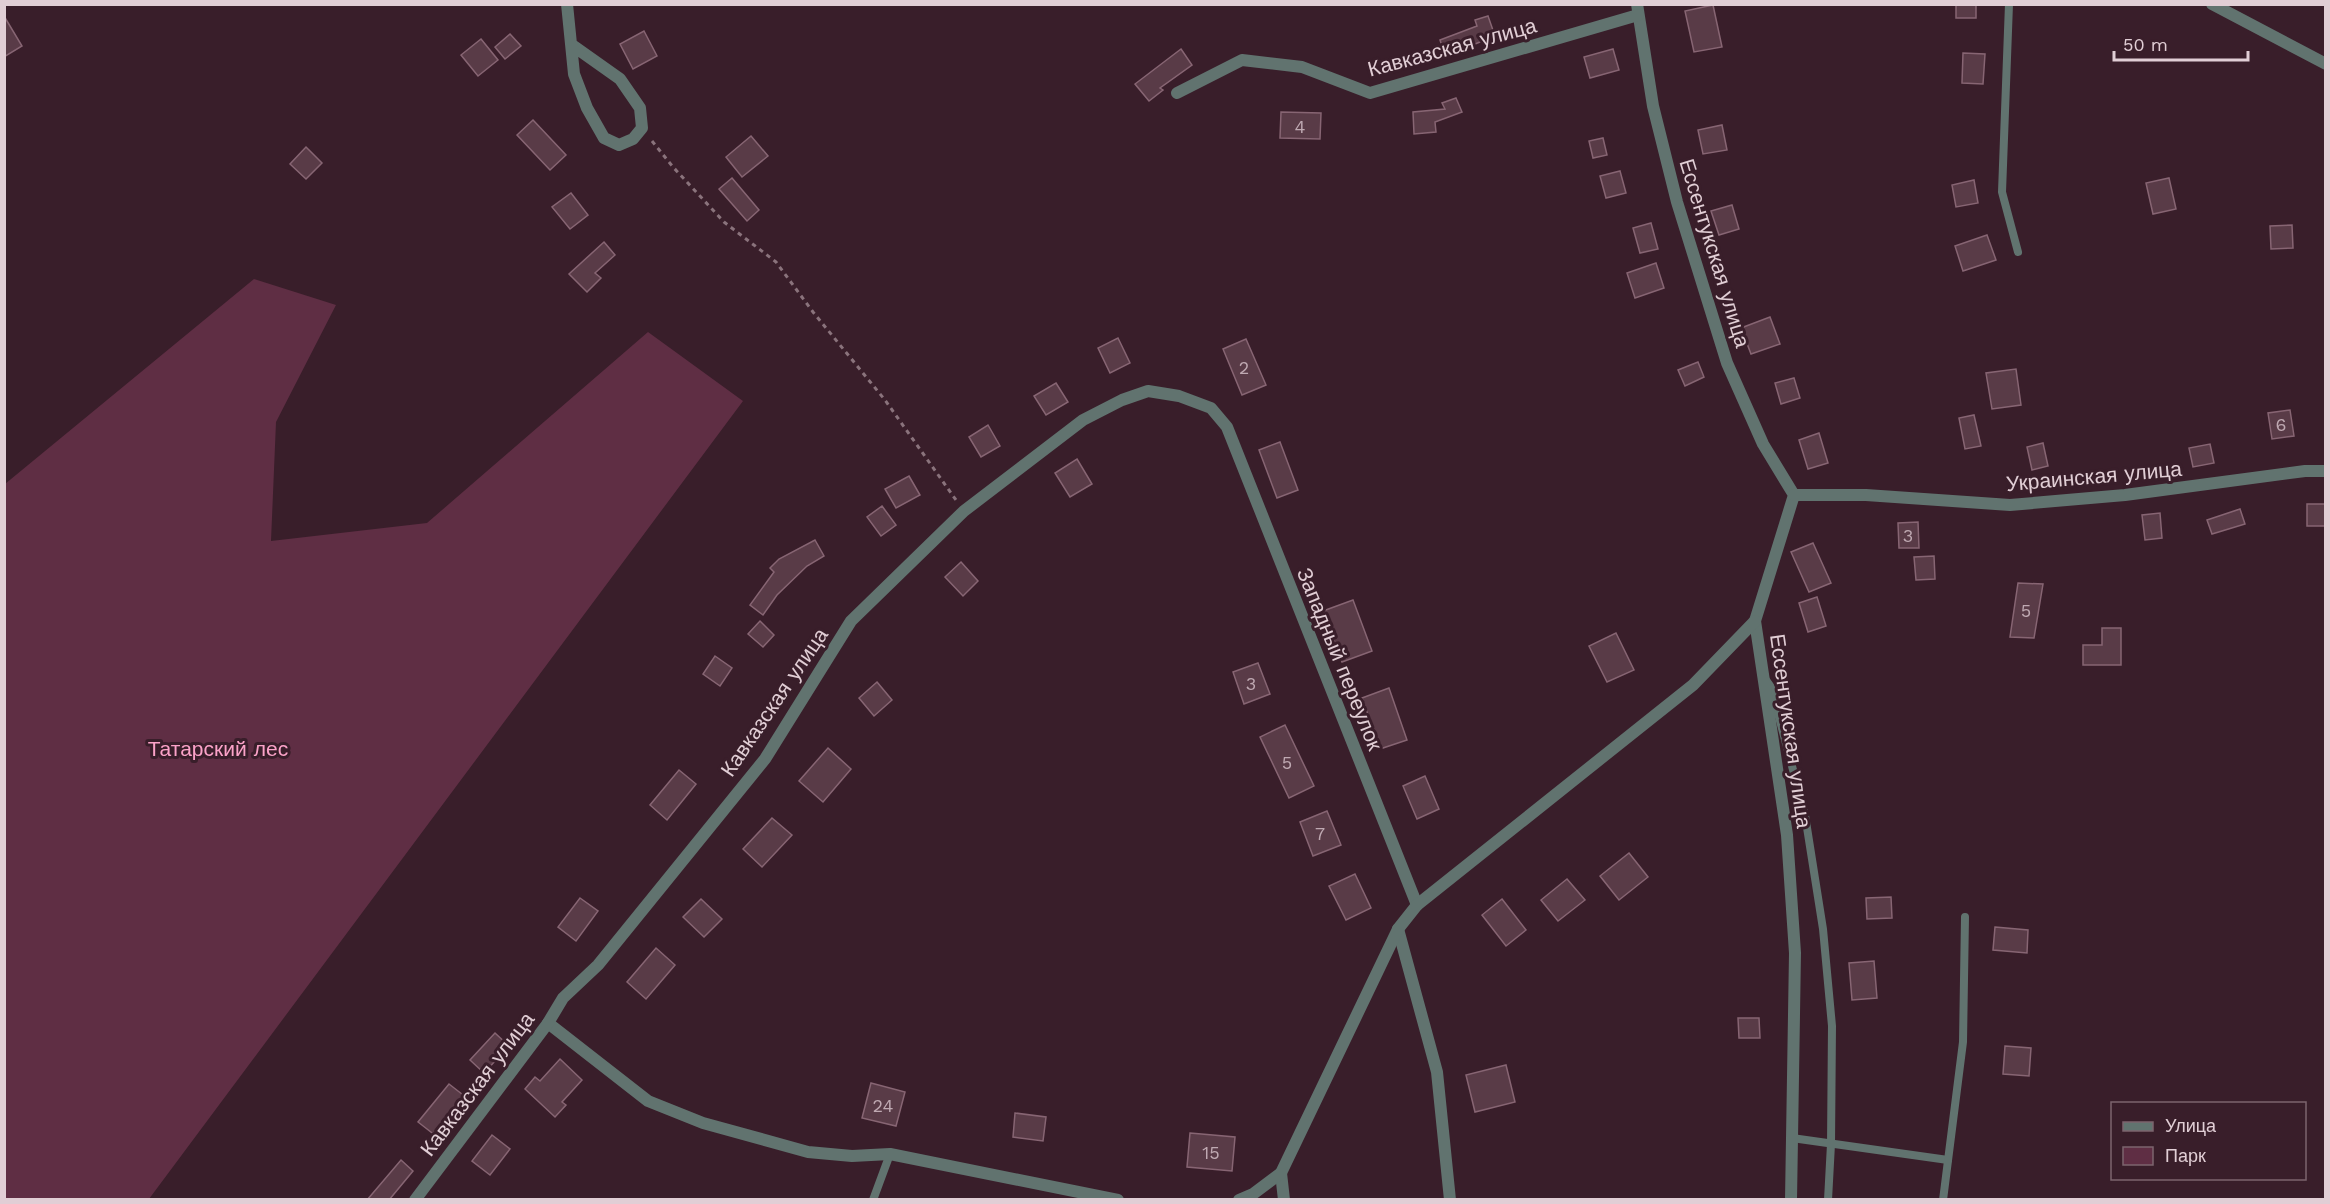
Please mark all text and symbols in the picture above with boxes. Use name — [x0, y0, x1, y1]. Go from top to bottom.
street label: Кавказская улица — [1365, 12, 1539, 82]
scale bar — [2114, 24, 2248, 62]
text: 50 m — [2123, 34, 2168, 55]
house number: 4 — [1295, 116, 1306, 137]
street label: Ессентукская улица — [1674, 156, 1756, 351]
house number: 2 — [1239, 357, 1249, 378]
house number: 6 — [2276, 414, 2286, 435]
street label: Украинская улица — [2005, 456, 2183, 496]
house number: 3 — [1903, 525, 1913, 546]
street label: Западный переулок — [1292, 564, 1388, 755]
house number: 5 — [2021, 600, 2031, 621]
street label: Кавказская улица — [715, 623, 833, 781]
street label: Ессентукская улица — [1765, 632, 1817, 830]
house number: 3 — [1246, 673, 1256, 694]
park label: Татарский лес — [148, 736, 288, 761]
house number: 5 — [1282, 752, 1292, 773]
house number: 7 — [1315, 823, 1325, 844]
street label: Кавказская улица — [415, 1007, 539, 1161]
house number: 24 — [873, 1095, 893, 1116]
legend — [2111, 1102, 2306, 1180]
text: Улица — [2165, 1115, 2217, 1136]
house number: 15 — [1202, 1142, 1220, 1163]
text: Парк — [2165, 1145, 2206, 1166]

